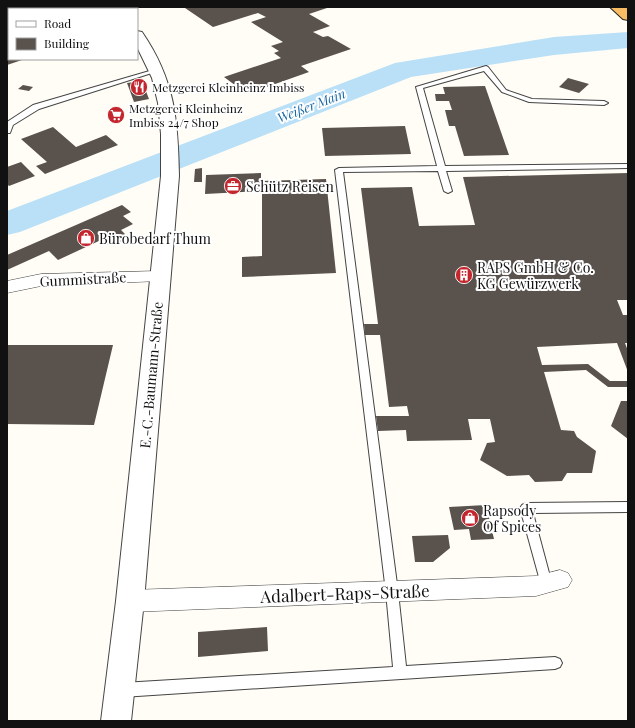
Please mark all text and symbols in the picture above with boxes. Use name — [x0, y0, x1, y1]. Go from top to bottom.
legend — [8, 8, 138, 60]
text: Road — [44, 15, 71, 31]
text: Building — [44, 35, 90, 51]
restaurant icon: Metzgerei Kleinheinz Imbiss — [129, 77, 149, 97]
place label: Metzgerei Kleinheinz Imbiss — [152, 79, 304, 95]
water label: Weißer Main — [274, 84, 348, 126]
place label: Metzgerei Kleinheinz Imbiss 24/7 Shop — [129, 100, 243, 130]
supermarket icon: Metzgerei Kleinheinz Imbiss 24/7 Shop — [106, 105, 126, 125]
office icon: Schütz Reisen — [223, 176, 243, 196]
place label: Schütz Reisen — [246, 177, 334, 196]
shop icon: Bürobedarf Thum — [76, 228, 96, 248]
place label: Bürobedarf Thum — [99, 229, 211, 248]
place label: RAPS GmbH & Co. KG Gewürzwerk — [477, 258, 594, 293]
building icon: RAPS GmbH & Co. KG Gewürzwerk — [454, 265, 474, 285]
street label: Gummistraße — [39, 267, 127, 291]
street label: E.-C.-Baumann-Straße — [135, 301, 167, 449]
place label: Rapsody Of Spices — [483, 501, 541, 536]
shop icon: Rapsody Of Spices — [460, 508, 480, 528]
street label: Adalbert-Raps-Straße — [259, 579, 430, 607]

